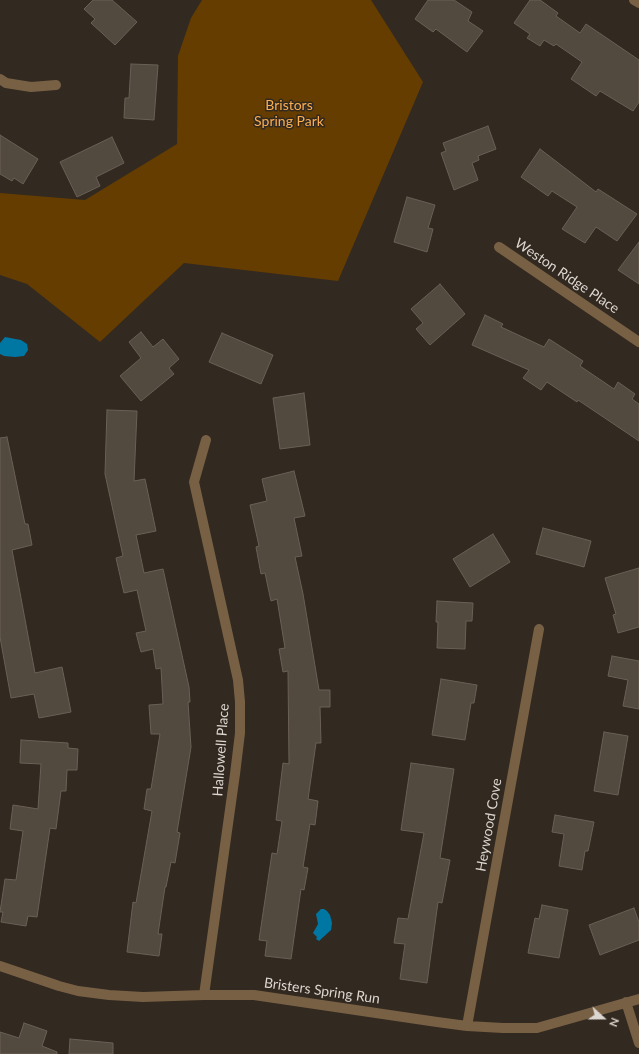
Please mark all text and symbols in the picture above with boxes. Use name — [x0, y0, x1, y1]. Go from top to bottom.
park label: Bristors Spring Park — [254, 97, 324, 130]
street label: Weston Ridge Place — [512, 235, 622, 317]
street label: Hallowell Place — [209, 703, 233, 797]
street label: Heywood Cove — [473, 777, 505, 873]
street label: Bristers Spring Run — [263, 975, 381, 1007]
north arrow — [583, 998, 623, 1038]
text: N — [607, 1016, 622, 1029]

